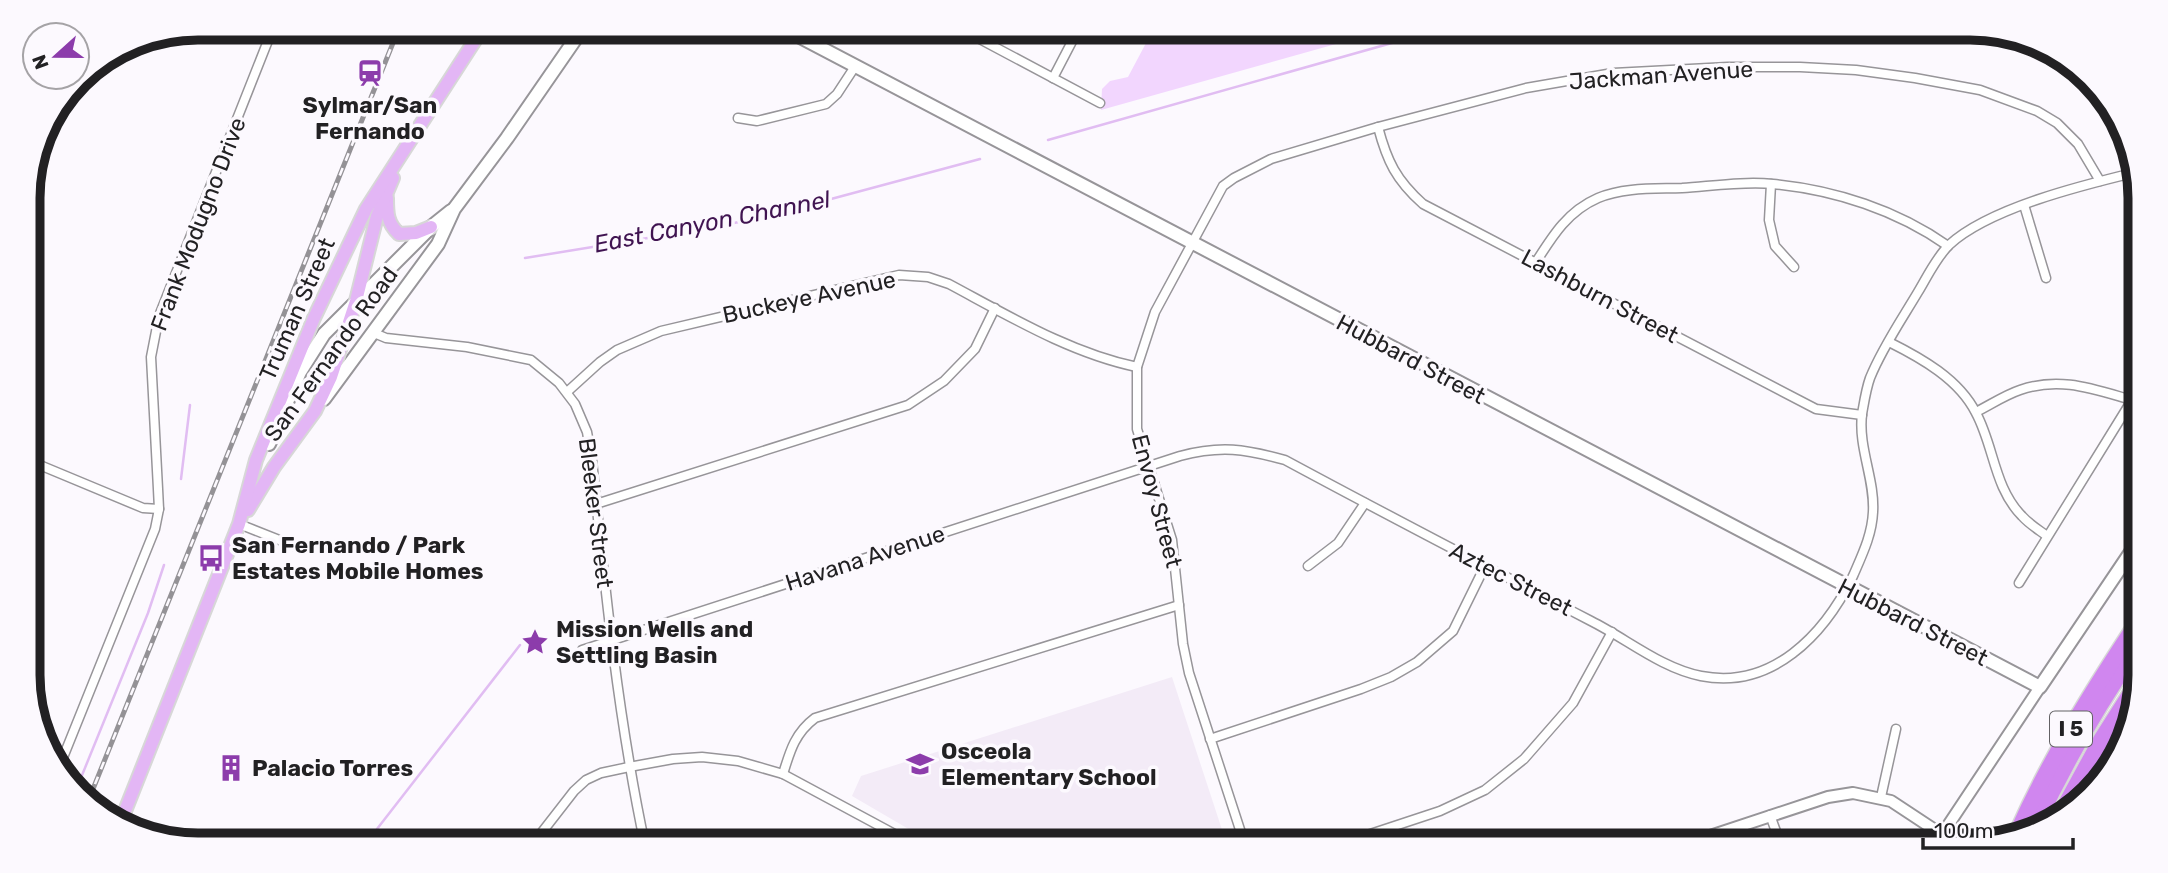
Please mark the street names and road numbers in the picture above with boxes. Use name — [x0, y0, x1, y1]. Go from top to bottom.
street label: Jackman Avenue — [1568, 55, 1754, 95]
street label: Frank Modugno Drive — [144, 113, 252, 335]
street label: Truman Street — [253, 233, 341, 385]
street label: Lashburn Street — [1517, 243, 1683, 349]
street label: San Fernando Road — [258, 261, 404, 447]
street label: Buckeye Avenue — [720, 265, 898, 329]
street label: Hubbard Street — [1332, 308, 1490, 410]
street label: Envoy Street — [1126, 431, 1188, 571]
street label: Bleeker Street — [573, 436, 619, 590]
street label: Havana Avenue — [782, 519, 948, 597]
street label: Aztec Street — [1445, 536, 1577, 622]
street label: Hubbard Street — [1833, 572, 1993, 672]
road number: I 5 — [2050, 712, 2092, 746]

